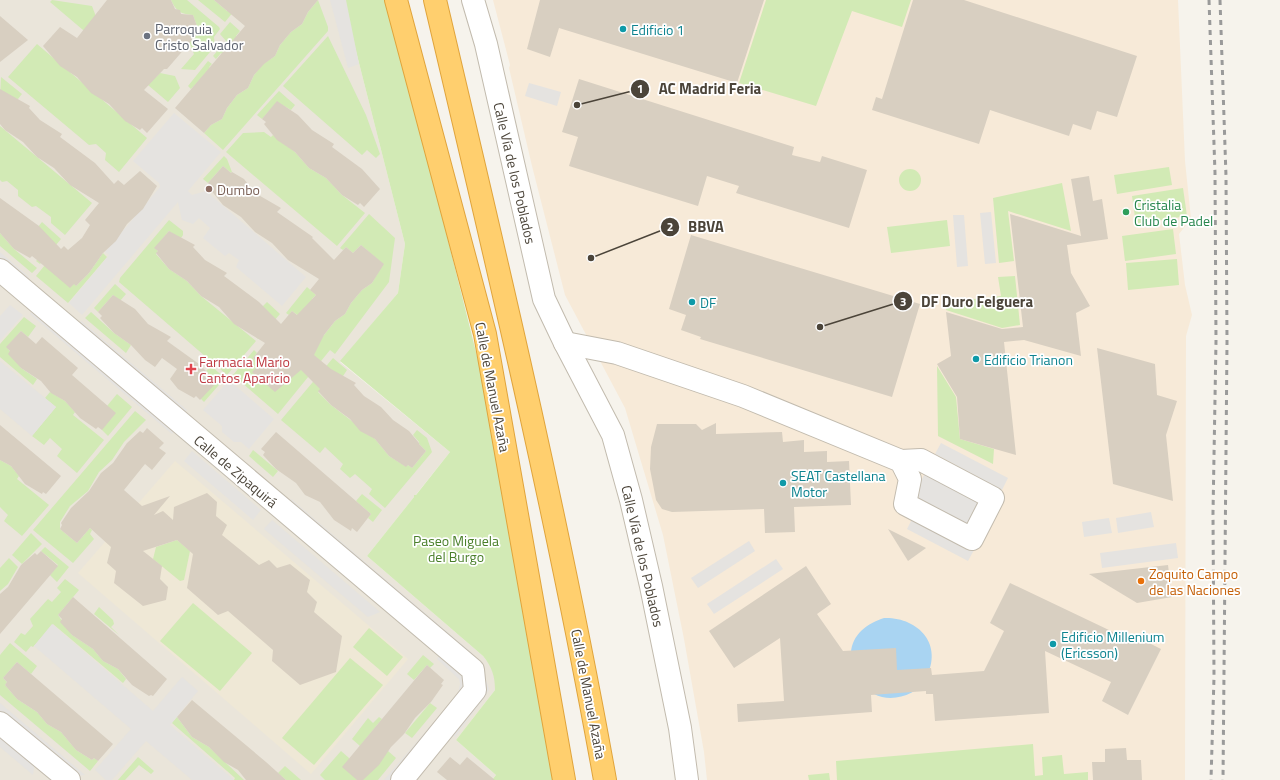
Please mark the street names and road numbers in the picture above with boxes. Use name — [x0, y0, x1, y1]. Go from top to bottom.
street label: Calle Vía de los Poblados — [488, 100, 542, 246]
street label: Calle de Manuel Azaña — [470, 320, 516, 454]
street label: Calle de Zipaquirá — [190, 430, 282, 512]
street label: Calle Vía de los Poblados — [616, 483, 670, 629]
street label: Calle de Manuel Azaña — [566, 627, 612, 761]

